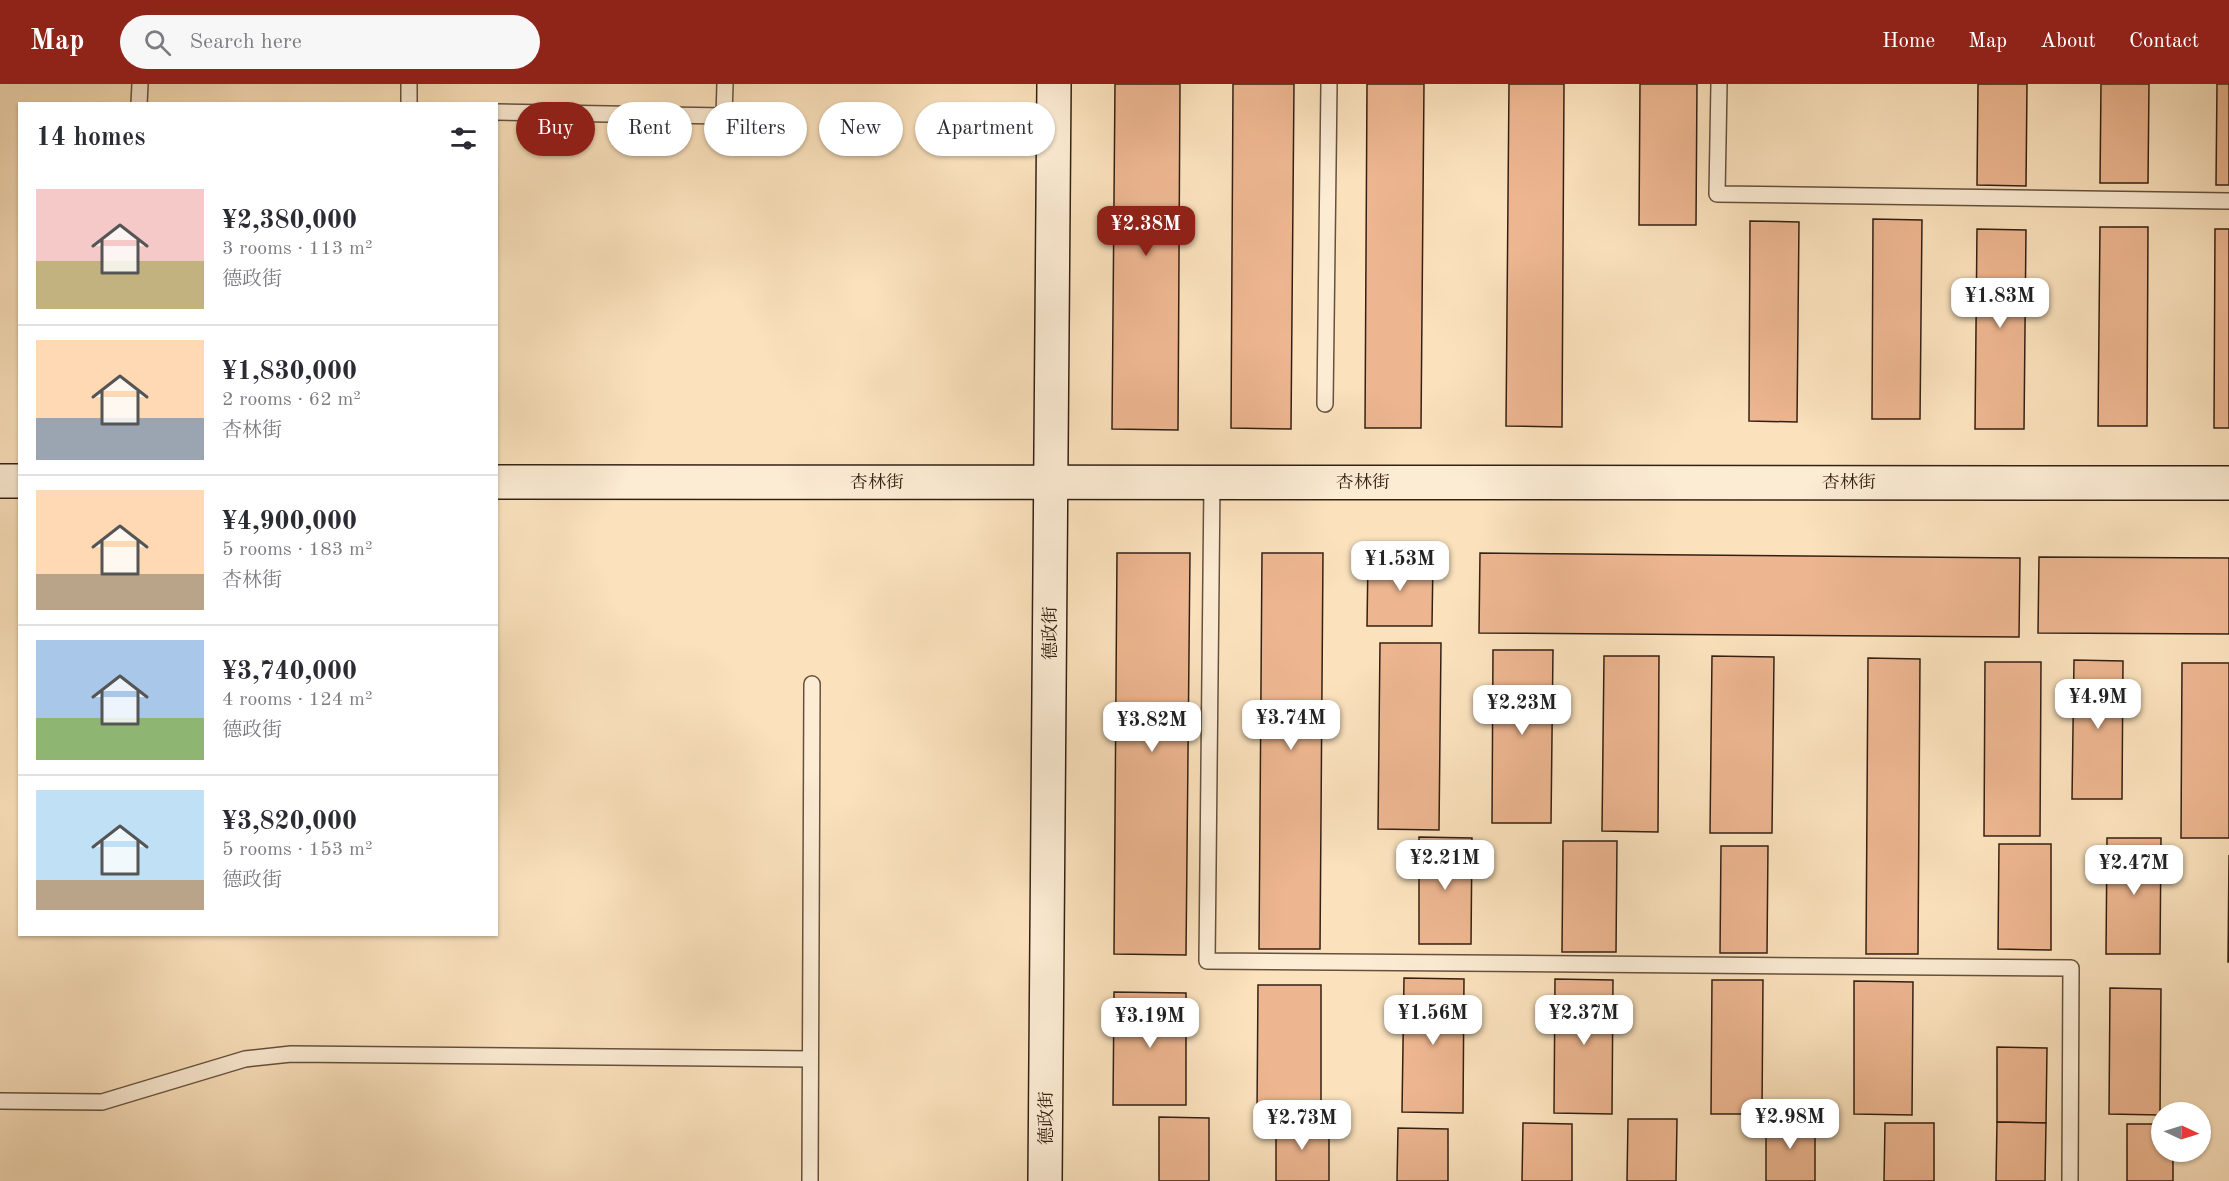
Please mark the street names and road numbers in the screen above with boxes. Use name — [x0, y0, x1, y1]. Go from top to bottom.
street label: 杏林街 — [850, 472, 904, 492]
street label: 杏林街 — [1336, 472, 1390, 492]
street label: 杏林街 — [1822, 472, 1876, 492]
street label: 德政街 — [1040, 606, 1060, 660]
street label: 德政街 — [1036, 1091, 1056, 1145]

